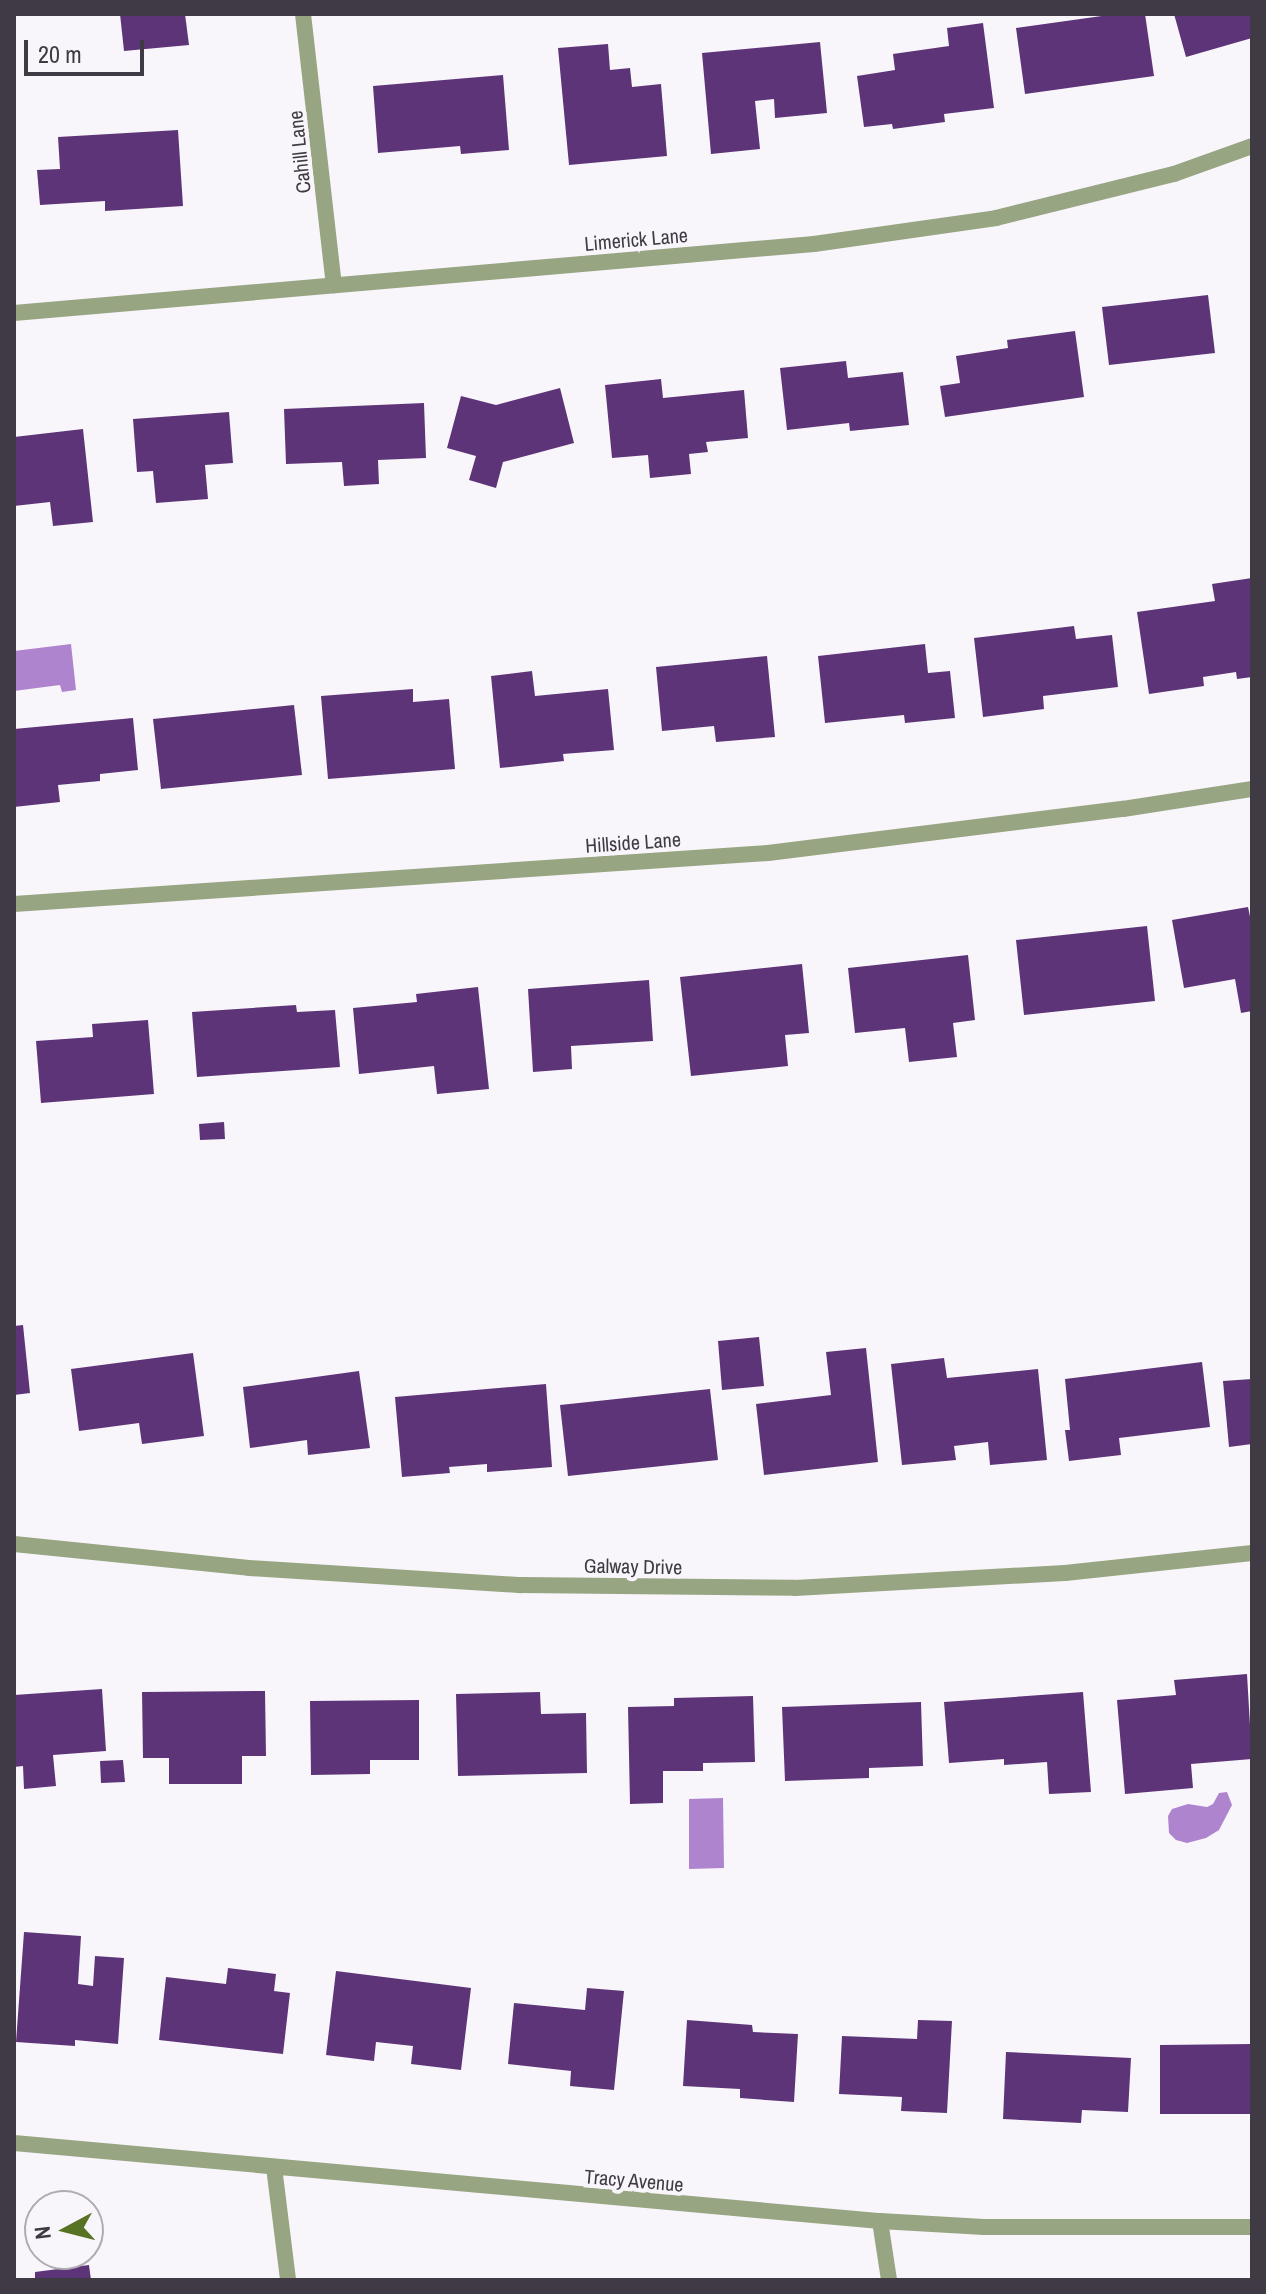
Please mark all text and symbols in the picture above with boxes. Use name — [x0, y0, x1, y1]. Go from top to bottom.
scale bar — [28, 24, 148, 74]
text: 20 m — [38, 38, 82, 70]
street label: Cahill Lane — [283, 109, 315, 195]
street label: Limerick Lane — [583, 223, 689, 255]
street label: Hillside Lane — [584, 827, 682, 857]
street label: Galway Drive — [584, 1553, 682, 1579]
street label: Tracy Avenue — [583, 2164, 685, 2196]
north arrow — [24, 2190, 104, 2270]
text: N — [26, 2224, 58, 2241]

